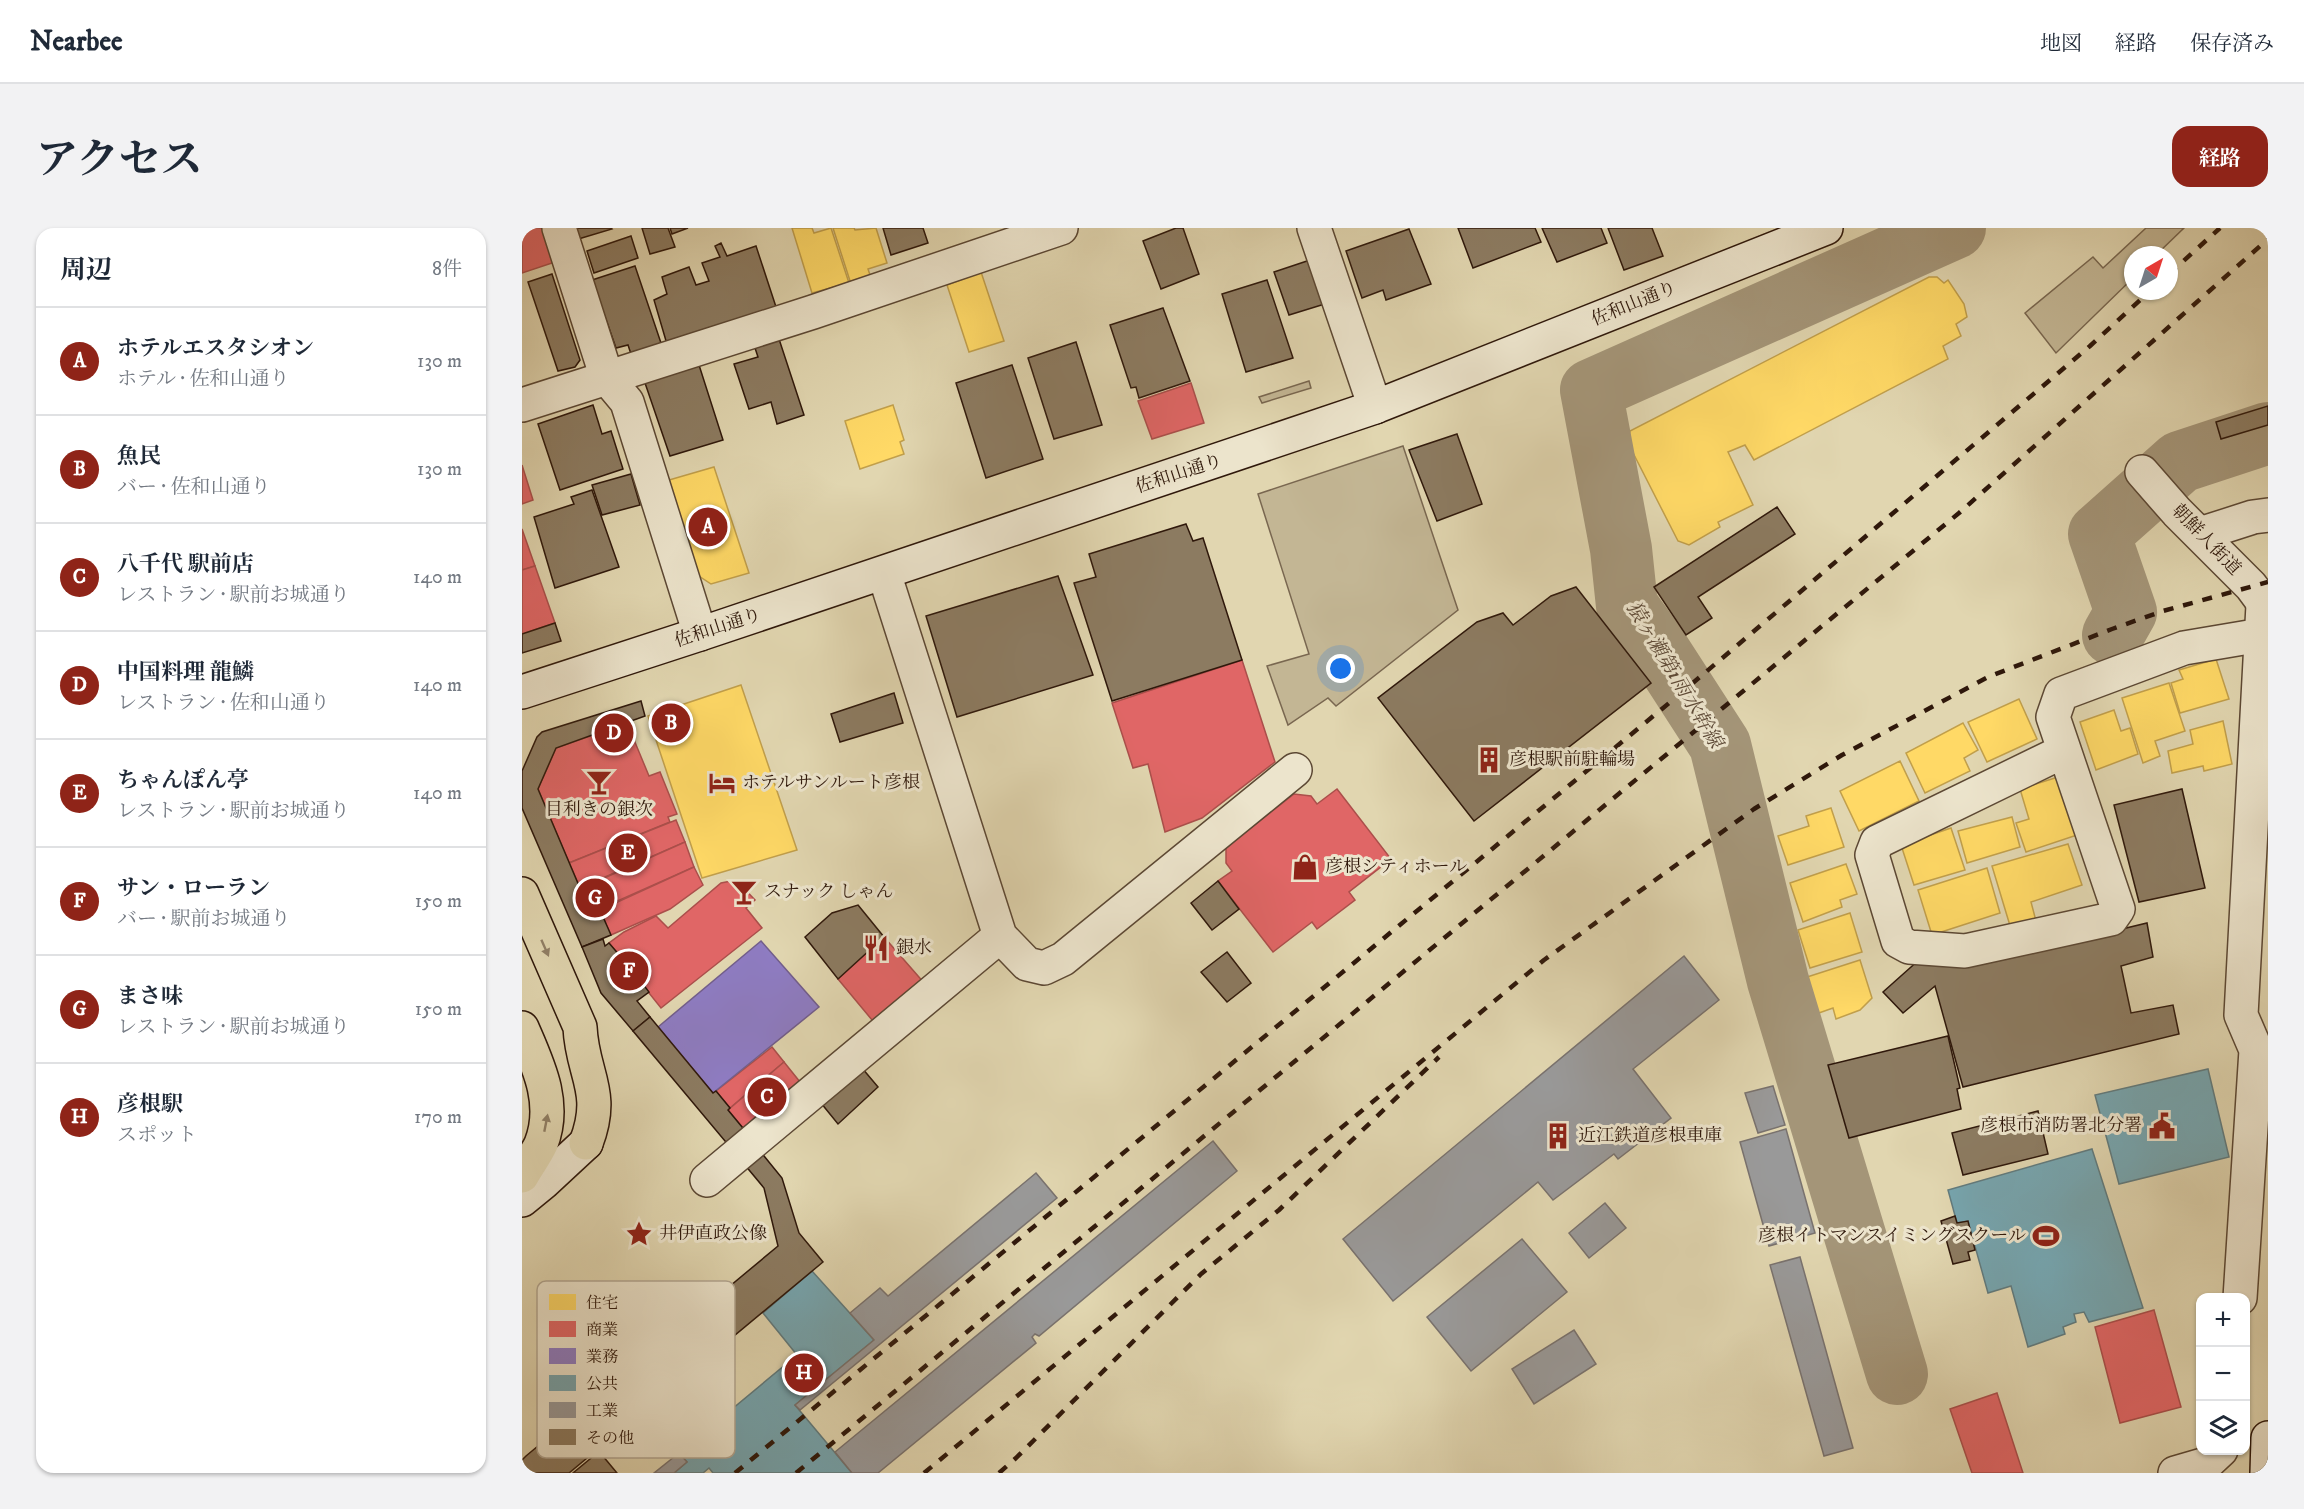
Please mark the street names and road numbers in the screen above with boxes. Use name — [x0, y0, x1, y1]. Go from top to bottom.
street label: 佐和山通り — [1588, 277, 1680, 331]
street label: 佐和山通り — [1133, 450, 1225, 498]
street label: 朝鮮人街道 — [2167, 500, 2245, 580]
street label: 佐和山通り — [672, 604, 764, 652]

